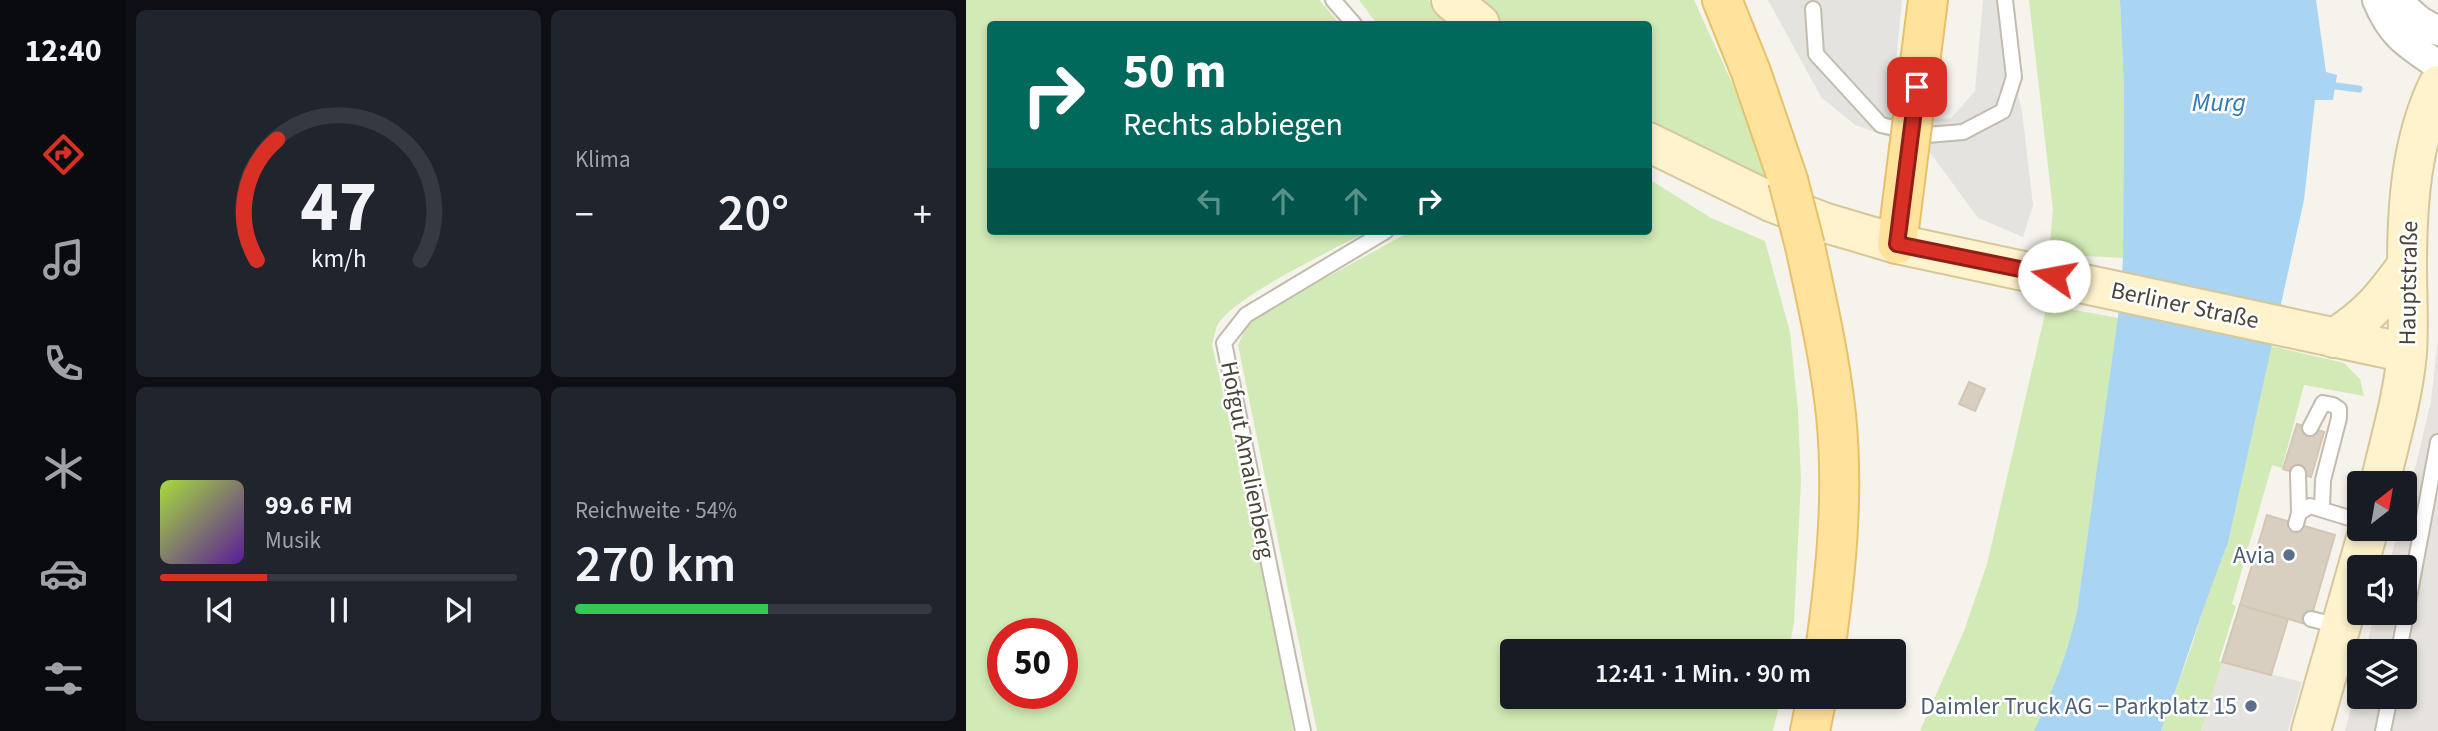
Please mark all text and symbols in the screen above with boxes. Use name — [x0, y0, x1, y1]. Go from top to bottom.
text: 12:40 — [24, 28, 102, 74]
text: 50 m — [1123, 37, 1227, 107]
icon: right — [1008, 49, 1099, 140]
pin — [1887, 57, 1947, 117]
icon: arrive — [1898, 68, 1936, 106]
water label: Murg — [2192, 84, 2246, 121]
text: Rechts abbiegen — [1123, 102, 1343, 148]
icon: directions — [39, 130, 88, 179]
text: Klima — [575, 143, 631, 176]
text: 47 — [300, 155, 377, 259]
text: 20° — [718, 177, 789, 251]
icon: left — [1191, 182, 1229, 220]
icon: ahead — [1264, 182, 1302, 220]
icon: ahead — [1337, 182, 1375, 220]
icon: right — [1410, 182, 1448, 220]
text: − — [575, 188, 594, 242]
text: + — [913, 188, 932, 242]
street label: Hauptstraße — [2390, 220, 2427, 346]
icon: music — [39, 235, 88, 284]
position arrow — [2017, 239, 2091, 313]
text: km/h — [311, 240, 366, 276]
street label: Berliner Straße — [2108, 273, 2262, 338]
icon: phone — [39, 339, 88, 388]
street label: Hofgut Amalienberg — [1211, 358, 1284, 562]
icon: climate — [39, 444, 88, 493]
north arrow — [2347, 471, 2417, 541]
map controls — [2347, 471, 2417, 709]
text: 99.6 FM — [265, 487, 353, 524]
text: Reichweite · 54% — [575, 494, 737, 527]
text: Musik — [265, 524, 321, 557]
text: 270 km — [575, 528, 736, 602]
place label: Avia — [2233, 538, 2275, 573]
marker: Avia — [2281, 547, 2297, 563]
icon: car — [39, 549, 88, 598]
button: sound — [2347, 555, 2417, 625]
icon: previous — [201, 591, 239, 629]
icon: pause — [320, 591, 358, 629]
icon: next — [439, 591, 477, 629]
speed limit sign: 50 — [987, 618, 1078, 709]
button: layers — [2347, 639, 2417, 709]
icon: filters — [39, 654, 88, 703]
text: 12:41 · 1 Min. · 90 m — [1595, 655, 1811, 692]
place label: Daimler Truck AG − Parkplatz 15 — [1920, 689, 2237, 724]
marker: Daimler Truck AG − Parkplatz 15 — [2243, 698, 2259, 714]

